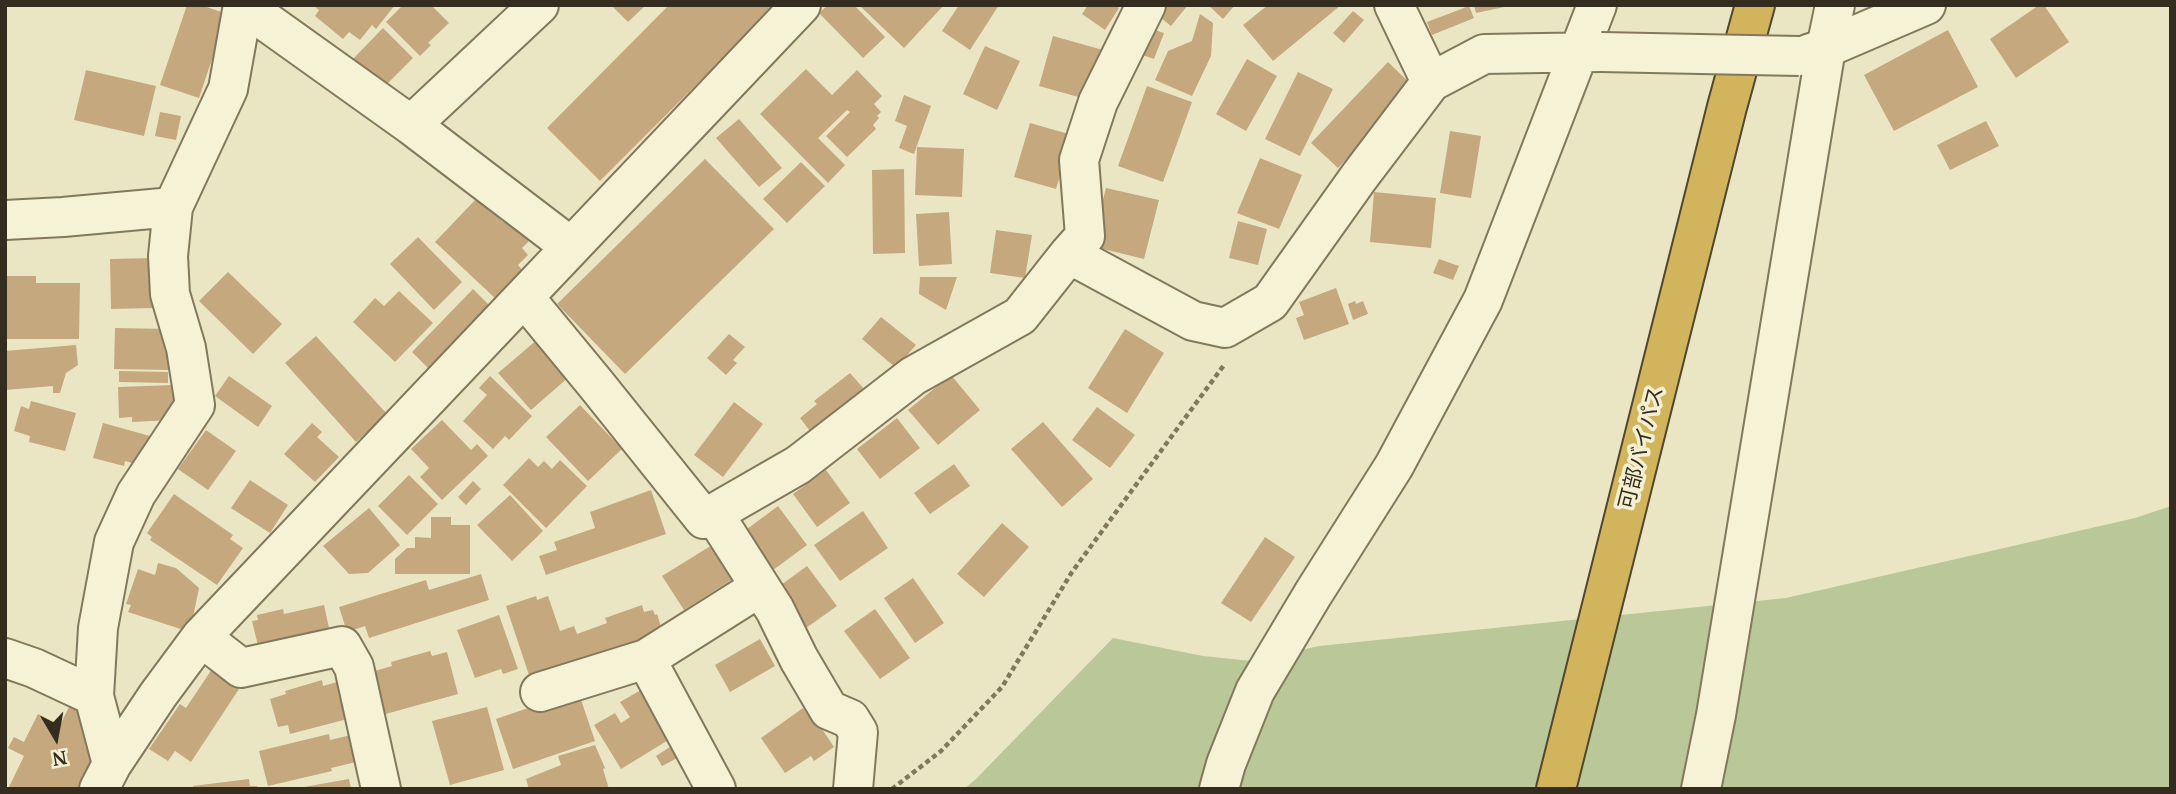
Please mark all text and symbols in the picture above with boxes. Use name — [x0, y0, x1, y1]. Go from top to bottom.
street label: 可部バイパス — [1615, 384, 1669, 512]
north arrow — [21, 703, 91, 773]
text: N — [50, 746, 69, 773]

